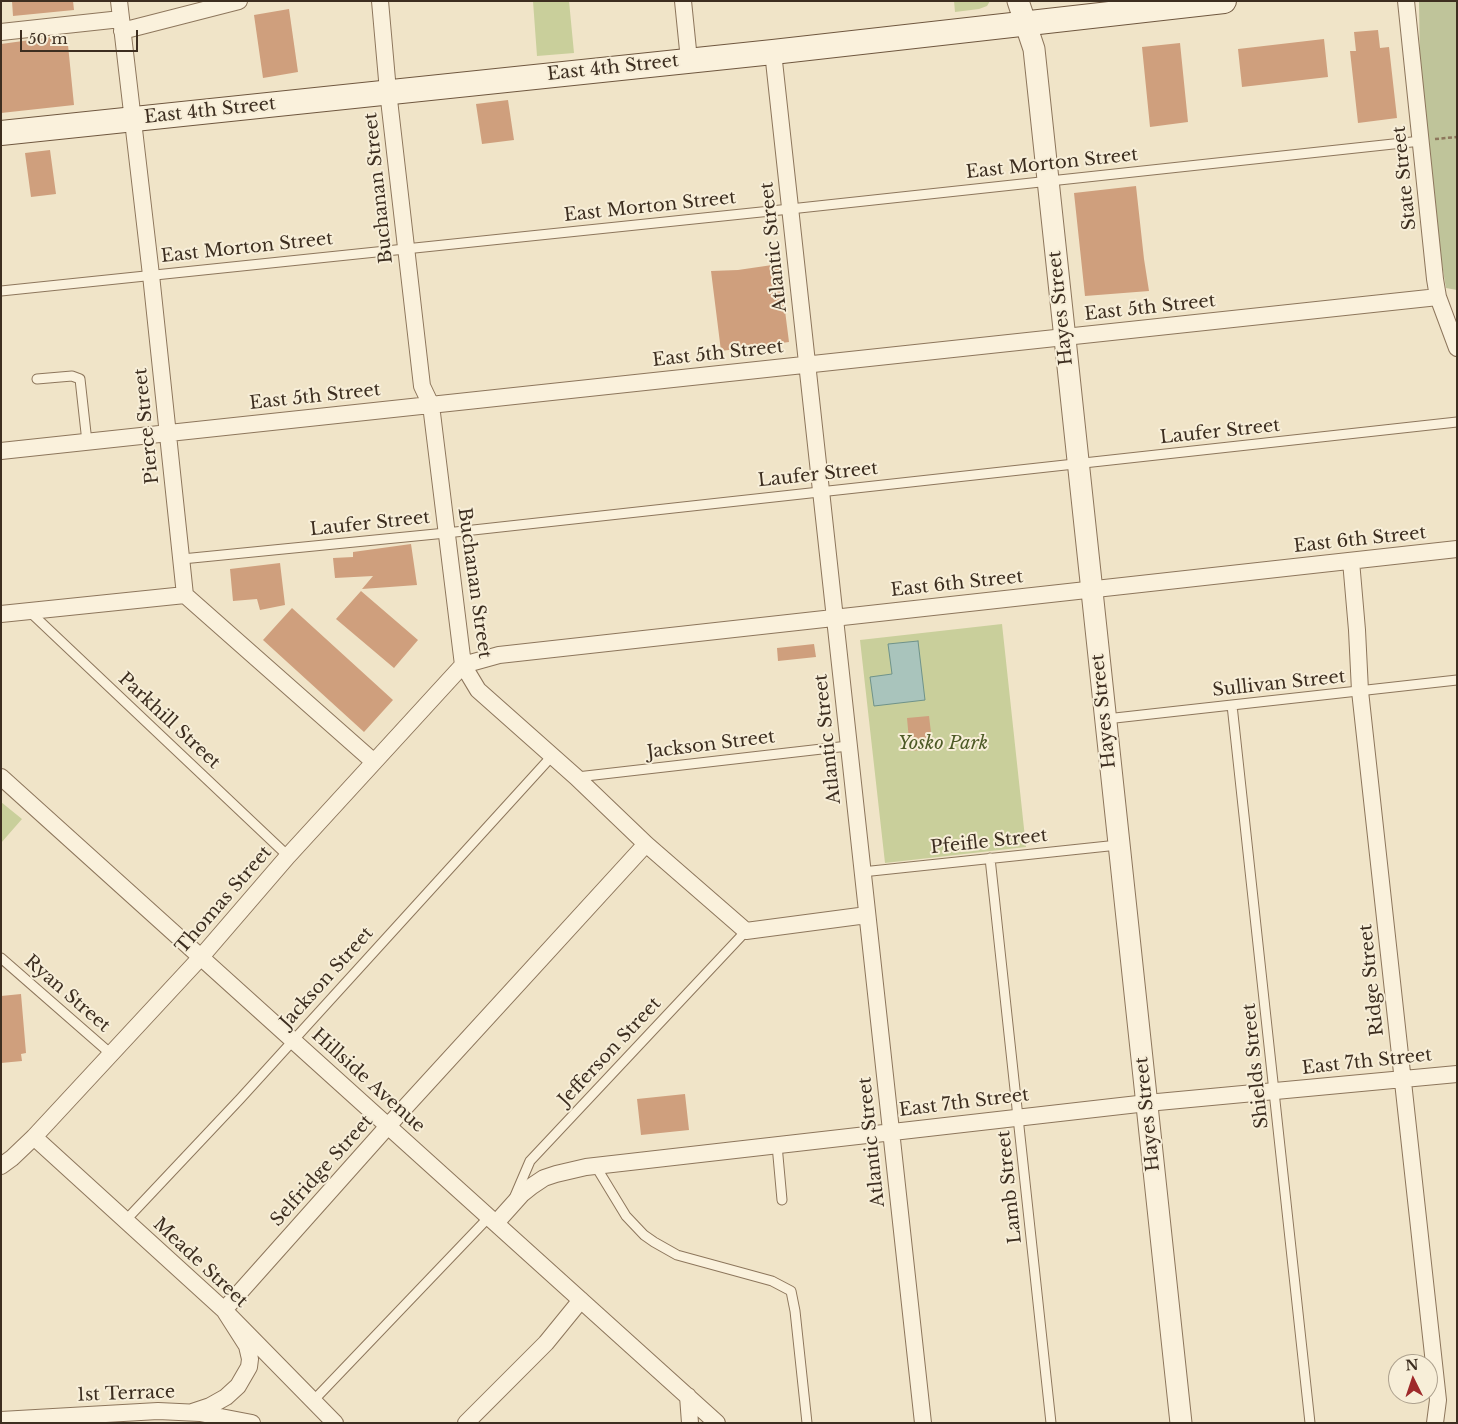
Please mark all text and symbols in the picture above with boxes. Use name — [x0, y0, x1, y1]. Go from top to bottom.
scale bar — [22, 20, 140, 52]
text: 50 m — [28, 29, 68, 48]
street label: East 4th Street — [546, 50, 680, 86]
street label: East 4th Street — [143, 93, 277, 129]
street label: Buchanan Street — [360, 111, 398, 265]
street label: State Street — [1389, 125, 1421, 231]
street label: East Morton Street — [965, 144, 1139, 184]
street label: Atlantic Street — [756, 181, 792, 313]
street label: East Morton Street — [563, 187, 737, 227]
street label: East Morton Street — [160, 228, 334, 268]
street label: Hayes Street — [1044, 250, 1078, 366]
street label: East 5th Street — [1083, 290, 1217, 326]
street label: East 5th Street — [651, 336, 785, 372]
street label: Pierce Street — [130, 367, 164, 485]
street label: East 5th Street — [248, 379, 382, 415]
street label: Laufer Street — [1159, 415, 1281, 449]
street label: Laufer Street — [757, 458, 879, 492]
street label: Buchanan Street — [453, 506, 495, 660]
street label: Laufer Street — [309, 507, 431, 541]
street label: East 6th Street — [1293, 522, 1427, 558]
street label: East 6th Street — [890, 566, 1024, 602]
street label: Hayes Street — [1087, 653, 1121, 769]
street label: Sullivan Street — [1211, 666, 1347, 702]
street label: Parkhill Street — [114, 668, 224, 774]
street label: Atlantic Street — [810, 673, 846, 805]
street label: Jackson Street — [646, 726, 776, 764]
park label: Yosko Park — [898, 733, 988, 755]
street label: Pfeifle Street — [929, 825, 1049, 859]
street label: Thomas Street — [171, 842, 277, 958]
street label: Jackson Street — [276, 923, 378, 1033]
street label: Ridge Street — [1355, 923, 1389, 1037]
street label: Ryan Street — [20, 951, 114, 1037]
street label: Jefferson Street — [554, 993, 666, 1111]
street label: Shields Street — [1239, 1002, 1273, 1130]
street label: Hillside Avenue — [307, 1024, 429, 1138]
street label: East 7th Street — [1301, 1044, 1433, 1080]
street label: Hayes Street — [1131, 1056, 1165, 1172]
street label: Atlantic Street — [854, 1076, 890, 1208]
street label: East 7th Street — [898, 1084, 1030, 1122]
street label: Selfridge Street — [266, 1111, 378, 1231]
street label: Lamb Street — [993, 1129, 1027, 1245]
street label: Meade Street — [148, 1214, 252, 1312]
north arrow — [1388, 1354, 1438, 1404]
text: N — [1405, 1356, 1419, 1374]
street label: 1st Terrace — [77, 1381, 175, 1407]

